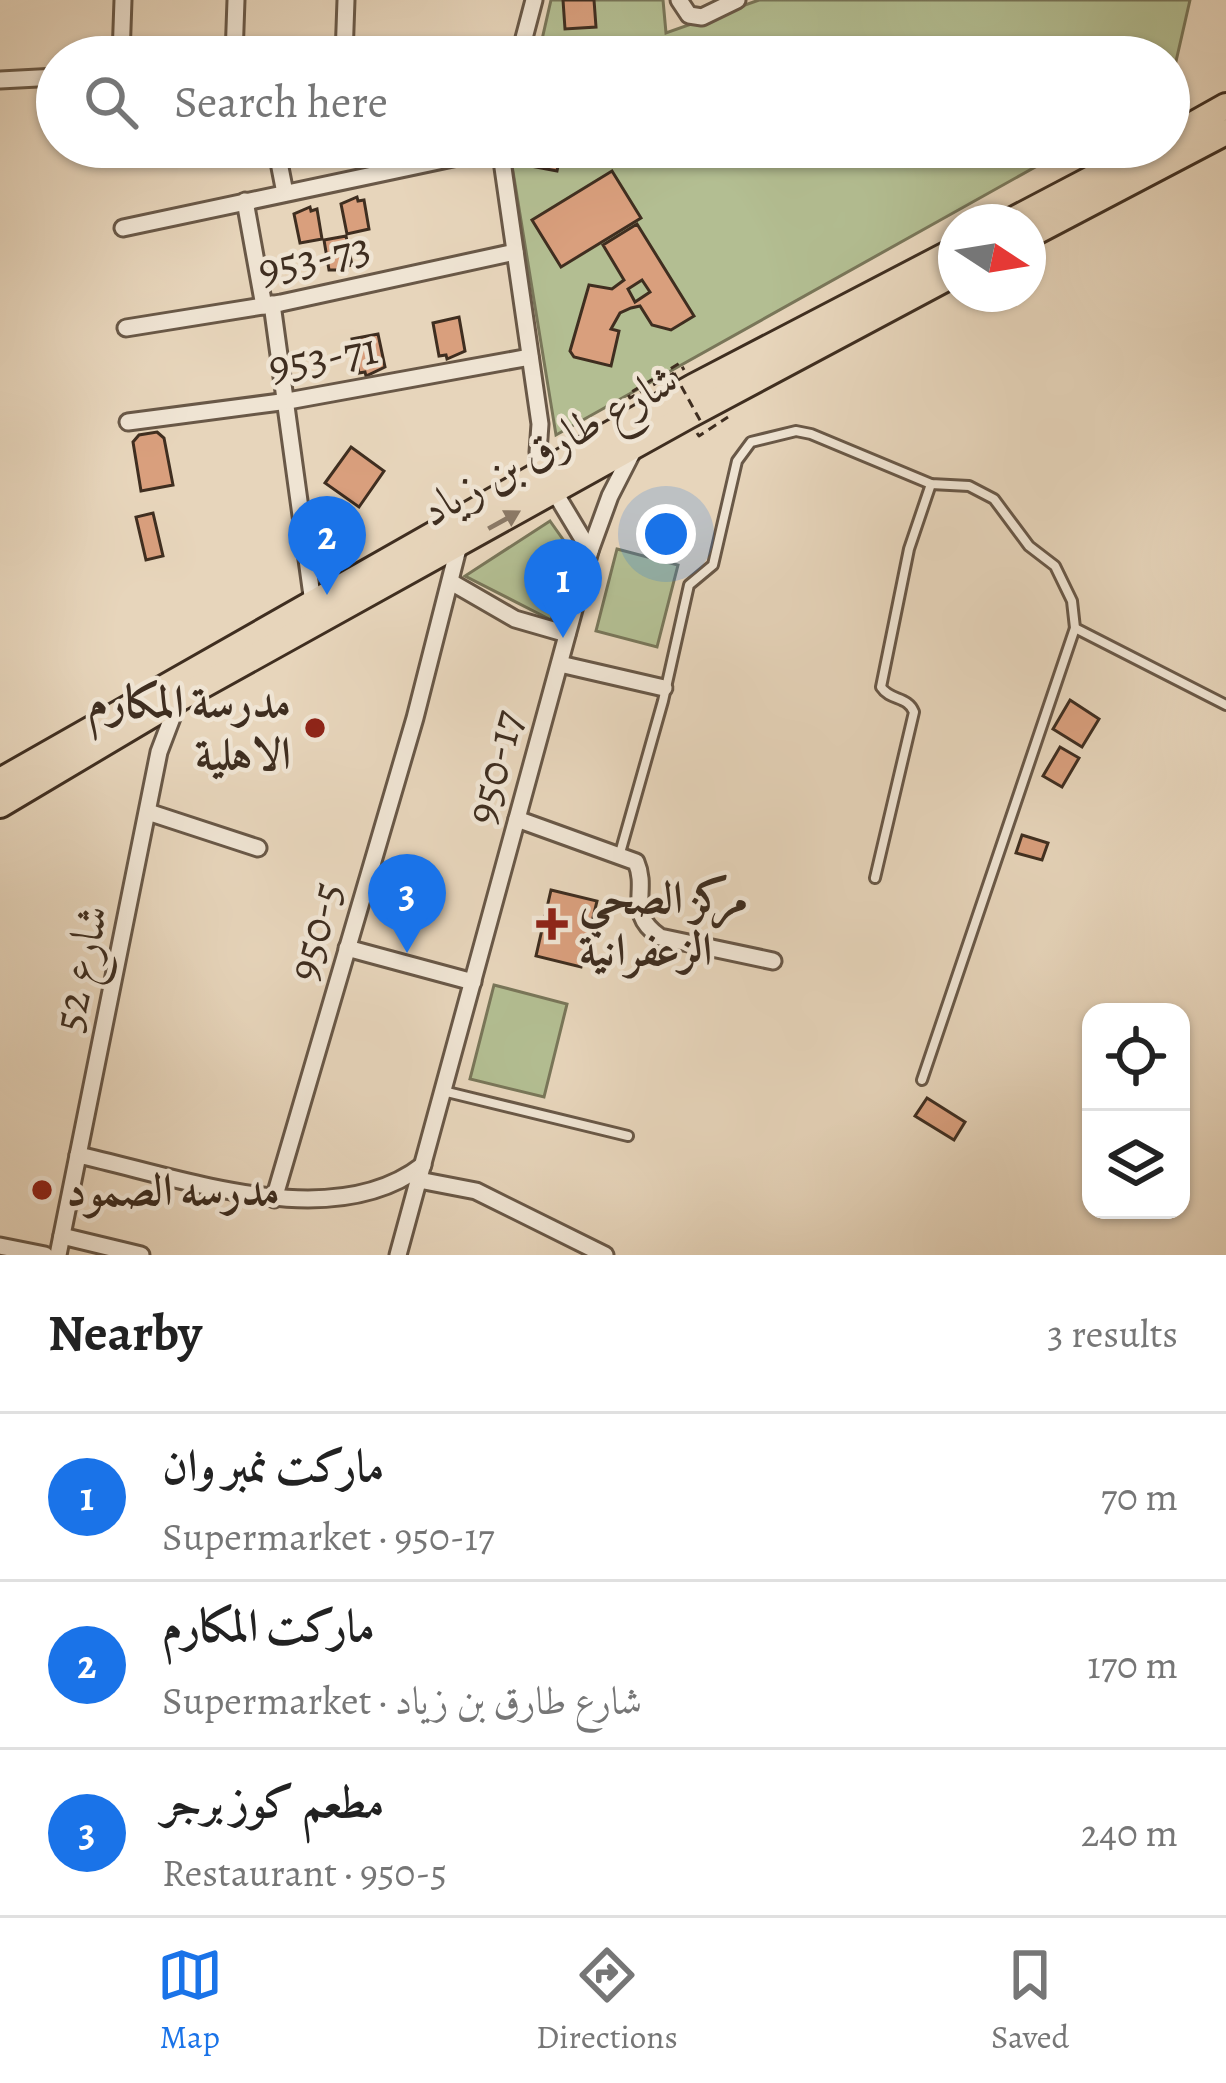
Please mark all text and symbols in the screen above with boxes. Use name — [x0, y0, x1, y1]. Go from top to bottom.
search box — [36, 36, 1190, 168]
icon: search — [78, 69, 144, 135]
text: Search here — [174, 71, 388, 133]
north arrow — [938, 204, 1046, 312]
street label: 953-73 — [252, 216, 376, 300]
street label: 953-71 — [263, 317, 383, 397]
street label: شارع طارق بن زياد — [409, 349, 692, 547]
pin: 2 — [288, 496, 366, 595]
your location — [636, 504, 696, 564]
one-way arrow — [487, 510, 521, 531]
pin: 1 — [524, 539, 602, 638]
place label: مدرسة المكارم الاهلية — [88, 671, 291, 785]
street label: 950-17 — [449, 703, 539, 831]
marker: مدرسة المكارم الاهلية — [302, 715, 328, 741]
pin: 3 — [368, 854, 446, 953]
place label: مركز الصحي الزعفرانية — [579, 867, 748, 981]
street label: 950-5 — [271, 874, 359, 988]
street label: شارع 52 — [36, 899, 129, 1038]
marker: مركز الصحي الزعفرانية — [536, 908, 568, 940]
map controls — [1082, 1003, 1190, 1219]
button: locate — [1082, 1003, 1190, 1111]
button: layers — [1082, 1111, 1190, 1219]
place label: مدرسه الصمود — [66, 1159, 280, 1221]
marker: مدرسه الصمود — [29, 1177, 55, 1203]
text: Nearby — [48, 1298, 202, 1368]
text: 3 results — [1047, 1307, 1178, 1360]
text: ماركت نمبر وان — [162, 1435, 384, 1497]
text: 1 — [80, 1470, 94, 1523]
text: 70 m — [1101, 1470, 1178, 1523]
text: Supermarket · 950-17 — [162, 1510, 494, 1563]
text: ماركت المكارم — [162, 1595, 375, 1657]
text: 2 — [78, 1638, 96, 1691]
text: 170 m — [1087, 1638, 1178, 1691]
text: Supermarket · شارع طارق بن زياد — [162, 1674, 642, 1727]
text: مطعم كوز برجر — [162, 1771, 384, 1833]
text: 3 — [79, 1806, 95, 1859]
text: 240 m — [1081, 1806, 1178, 1859]
text: Restaurant · 950-5 — [162, 1846, 447, 1899]
tab: Map — [157, 1942, 223, 2059]
tab: Directions — [536, 1942, 678, 2059]
tab: Saved — [991, 1942, 1069, 2059]

